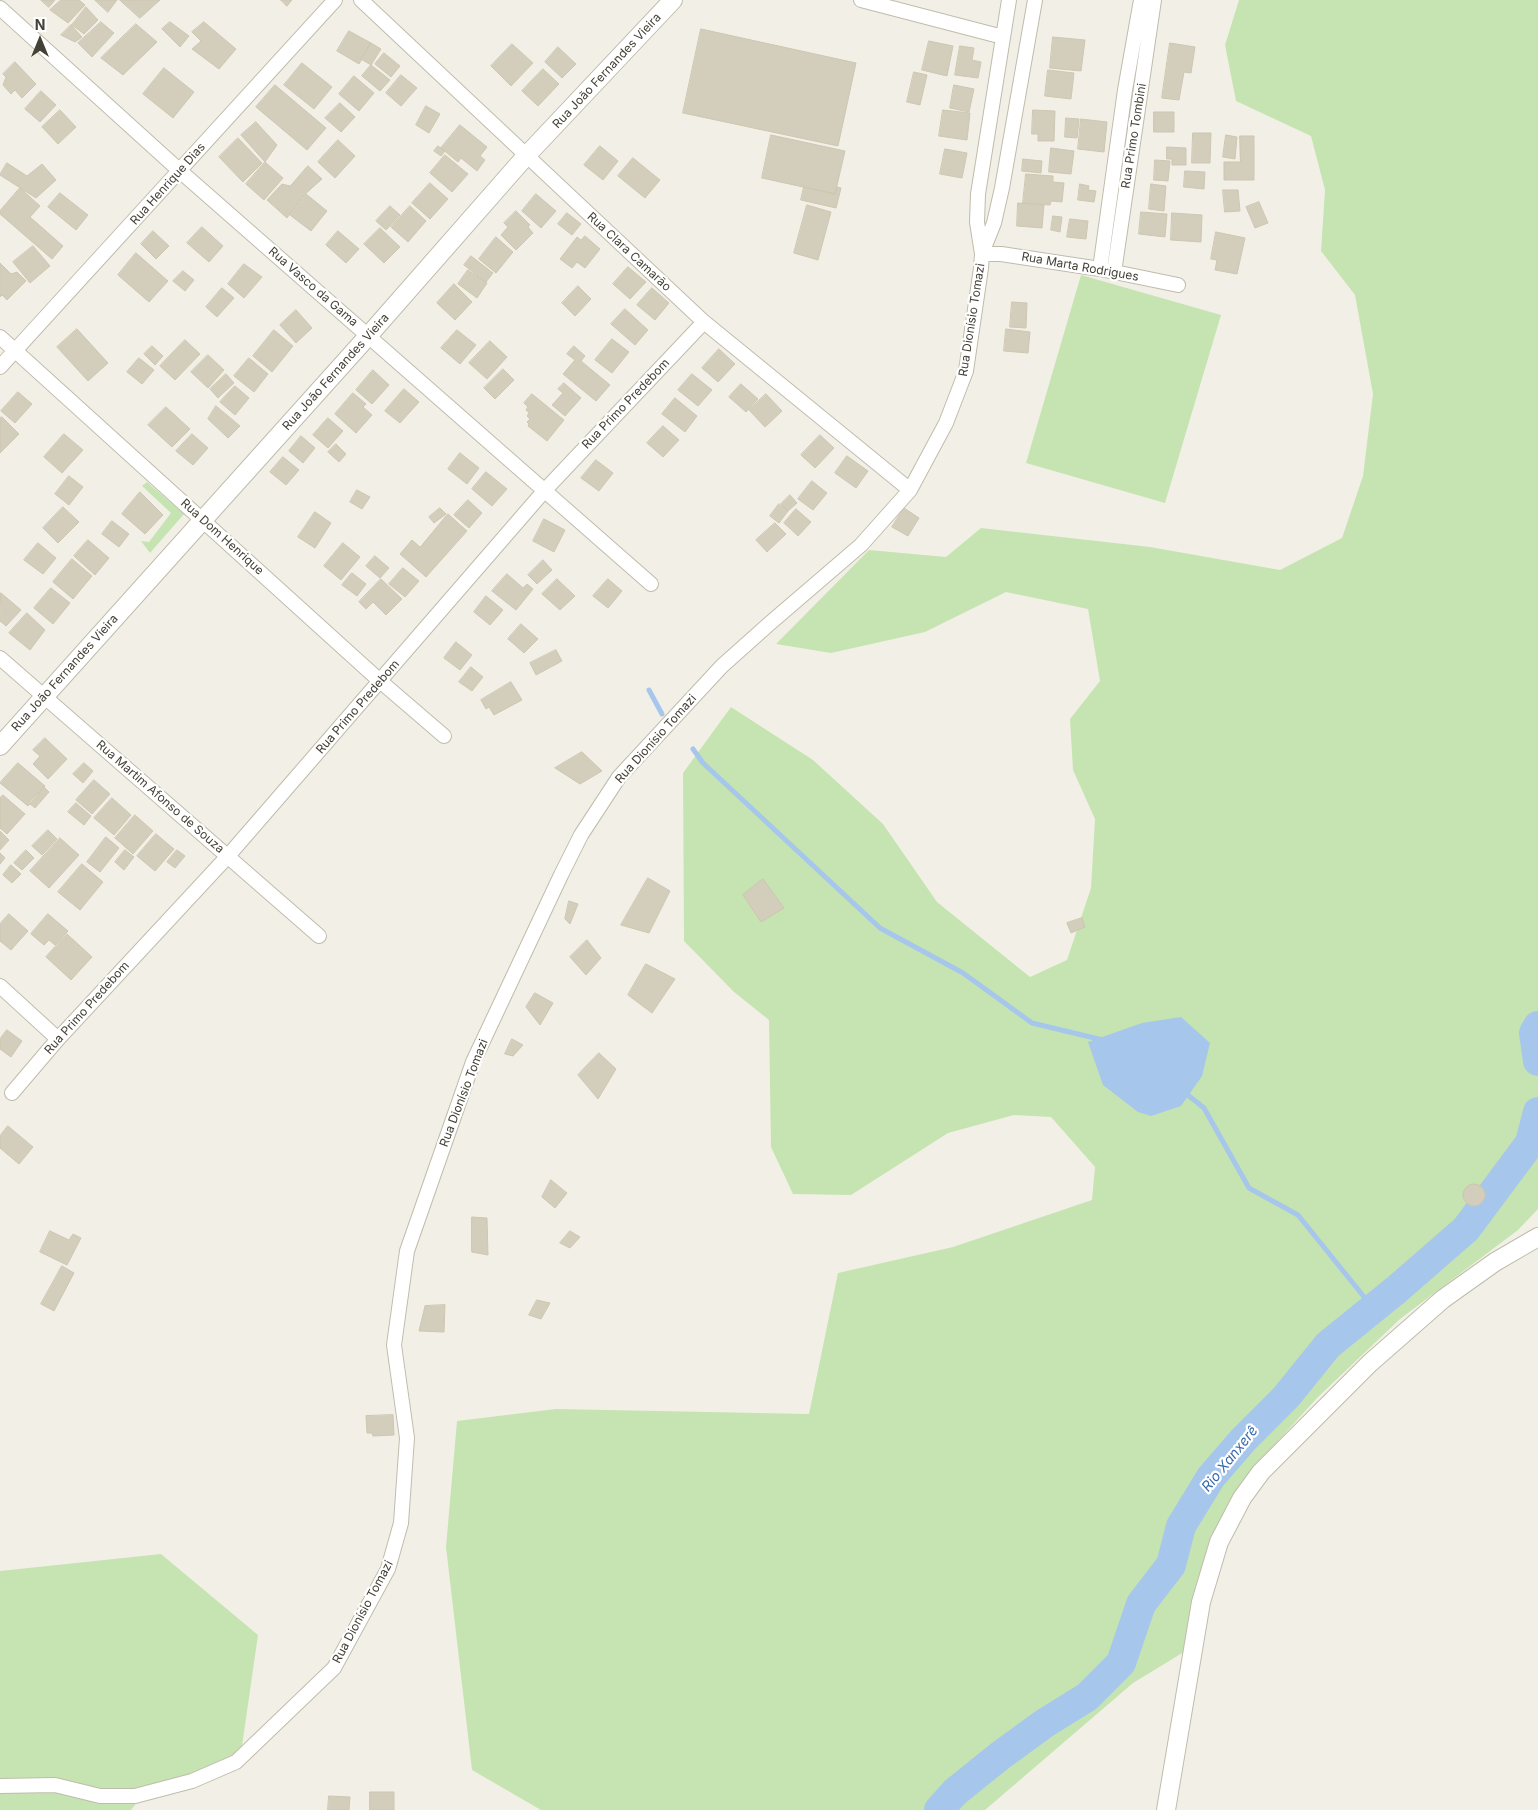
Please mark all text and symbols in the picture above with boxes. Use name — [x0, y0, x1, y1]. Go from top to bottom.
street label: Rua João Fernandes Vieira — [550, 10, 664, 132]
north arrow — [15, 15, 65, 65]
text: N — [35, 16, 45, 33]
street label: Rua Primo Tombini — [1119, 82, 1149, 190]
street label: Rua Henrique Dias — [128, 140, 208, 228]
street label: Rua Clara Camarão — [584, 210, 674, 294]
street label: Rua Vasco da Gama — [265, 244, 361, 330]
street label: Rua Marta Rodrigues — [1020, 250, 1140, 284]
street label: Rua Dionísio Tomazi — [956, 262, 988, 378]
street label: Rua João Fernandes Vieira — [280, 311, 392, 433]
street label: Rua Primo Predebom — [579, 356, 673, 452]
street label: Rua Dom Henrique — [178, 496, 266, 578]
street label: Rua João Fernandes Vieira — [9, 612, 121, 734]
street label: Rua Primo Predebom — [313, 657, 403, 757]
street label: Rua Dionísio Tomazi — [612, 692, 700, 786]
street label: Rua Martim Afonso de Souza — [93, 738, 227, 856]
street label: Rua Primo Predebom — [42, 959, 132, 1057]
street label: Rua Dionísio Tomazi — [437, 1037, 491, 1149]
water label: Rio Xanxerê — [1199, 1423, 1261, 1495]
street label: Rua Dionísio Tomazi — [330, 1558, 396, 1666]

